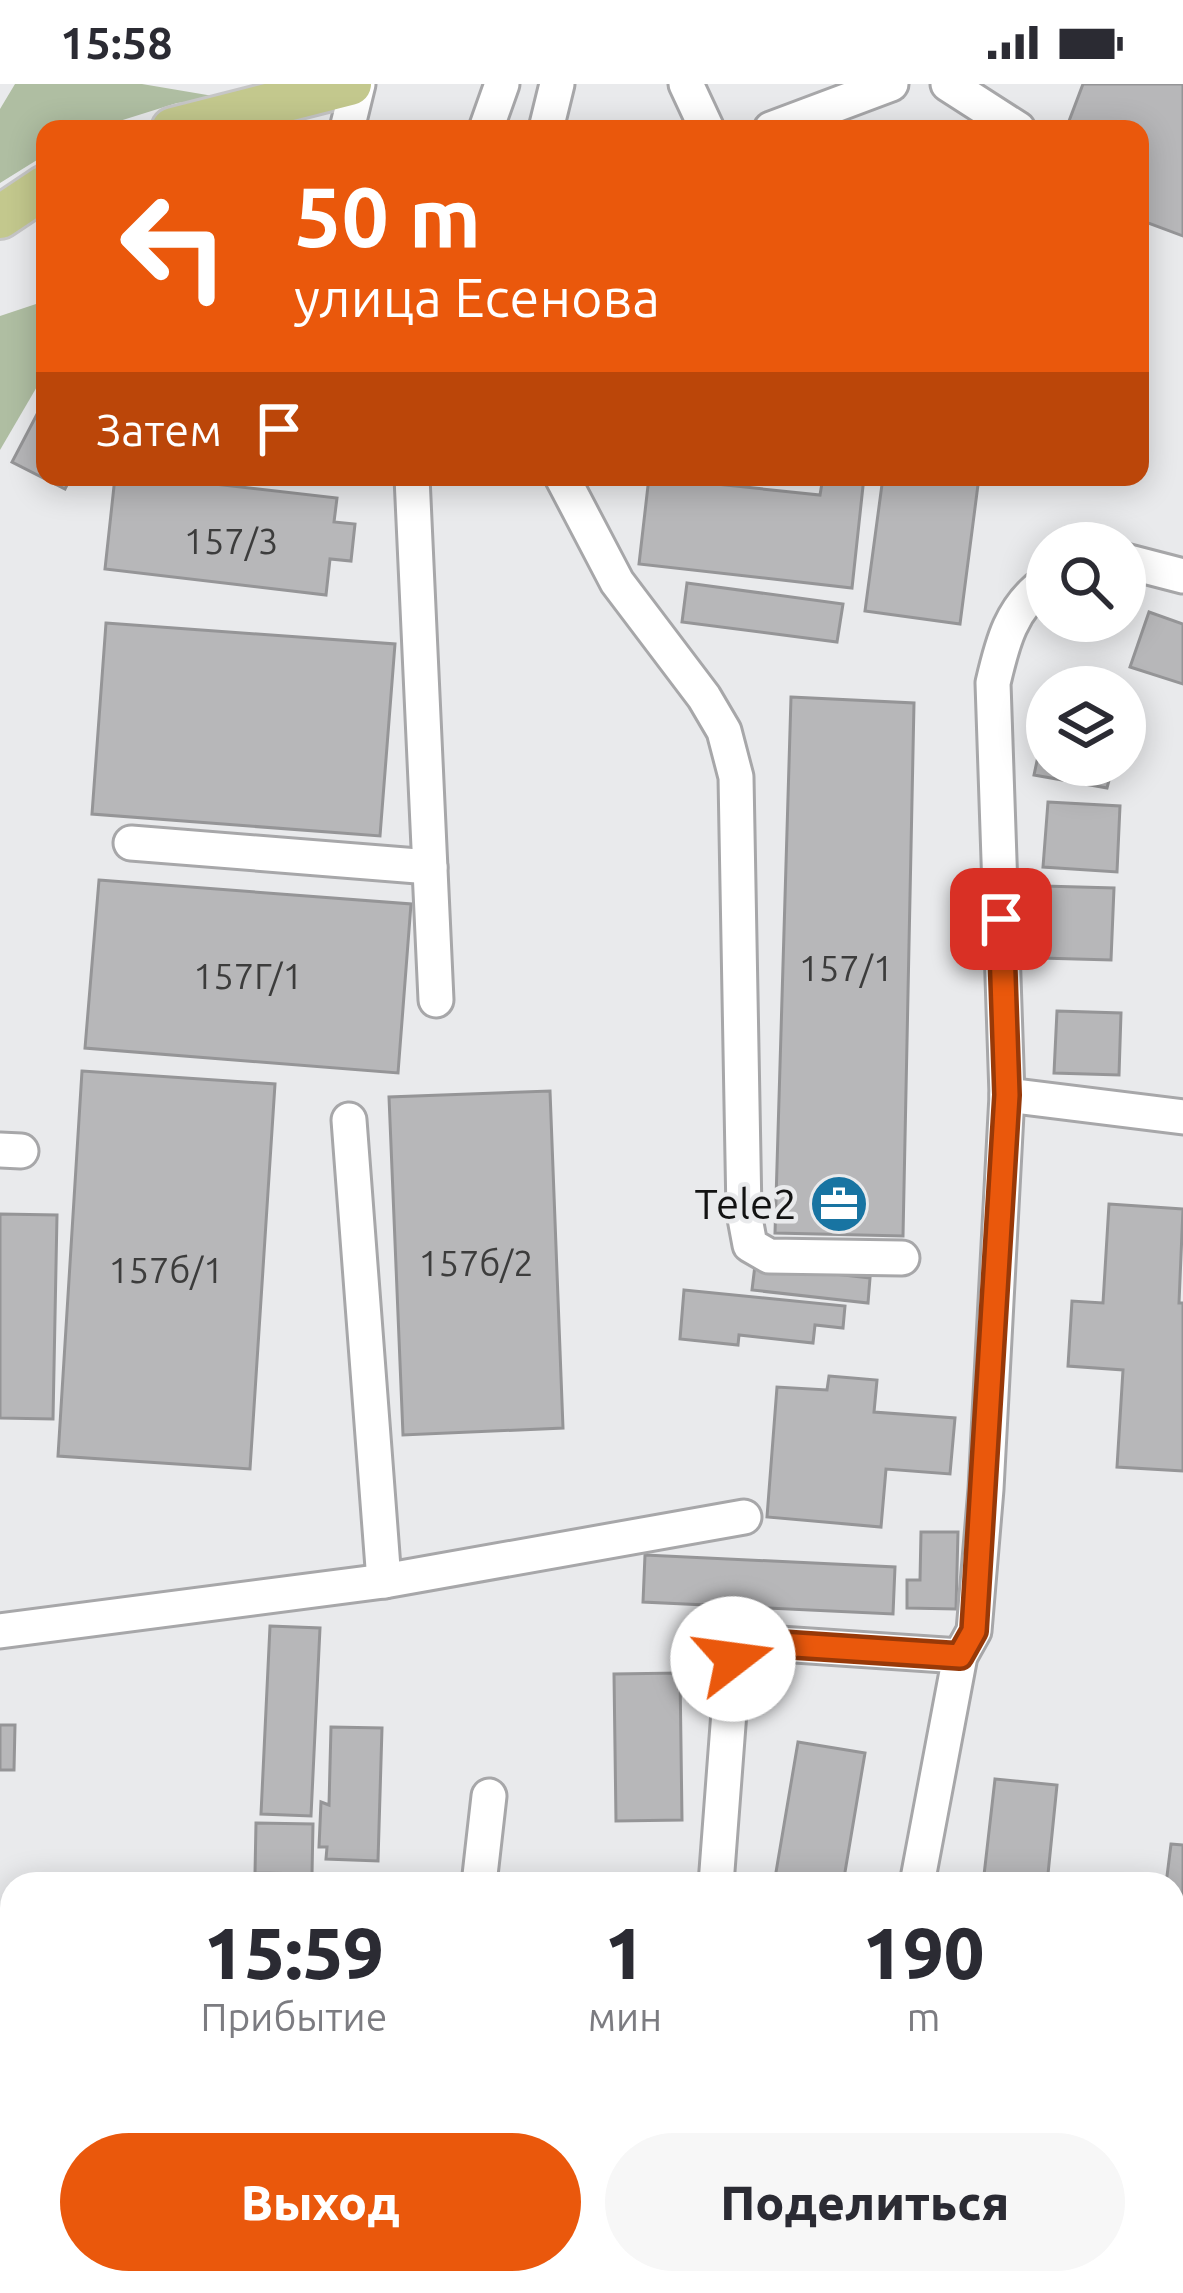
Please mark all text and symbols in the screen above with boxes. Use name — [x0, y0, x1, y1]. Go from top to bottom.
text: 15:58 — [60, 17, 173, 68]
icon: left — [96, 168, 252, 324]
text: 50 m — [294, 169, 481, 263]
text: улица Есенова — [294, 267, 660, 327]
icon: arrive — [246, 396, 312, 462]
text: Затем — [96, 404, 222, 455]
house number: 157/3 — [184, 520, 278, 561]
map controls — [1026, 522, 1146, 786]
button: search — [1026, 522, 1146, 642]
button: layers — [1026, 666, 1146, 786]
pin — [950, 868, 1052, 970]
icon: arrive — [968, 886, 1034, 952]
house number: 157/1 — [799, 947, 893, 988]
house number: 157Г/1 — [193, 955, 303, 996]
office icon: Tele2 — [808, 1173, 870, 1235]
place label: Tele2 — [695, 1180, 797, 1227]
house number: 157б/2 — [418, 1242, 534, 1283]
house number: 157б/1 — [108, 1249, 224, 1290]
position arrow — [670, 1596, 796, 1722]
text: 15:59 — [204, 1912, 384, 1993]
text: 1 — [605, 1912, 645, 1993]
text: 190 — [863, 1912, 984, 1993]
text: Прибытие — [201, 1995, 387, 2038]
text: мин — [588, 1995, 662, 2038]
text: m — [907, 1995, 940, 2038]
button: Выход — [60, 2133, 581, 2271]
button: Поделиться — [605, 2133, 1125, 2271]

